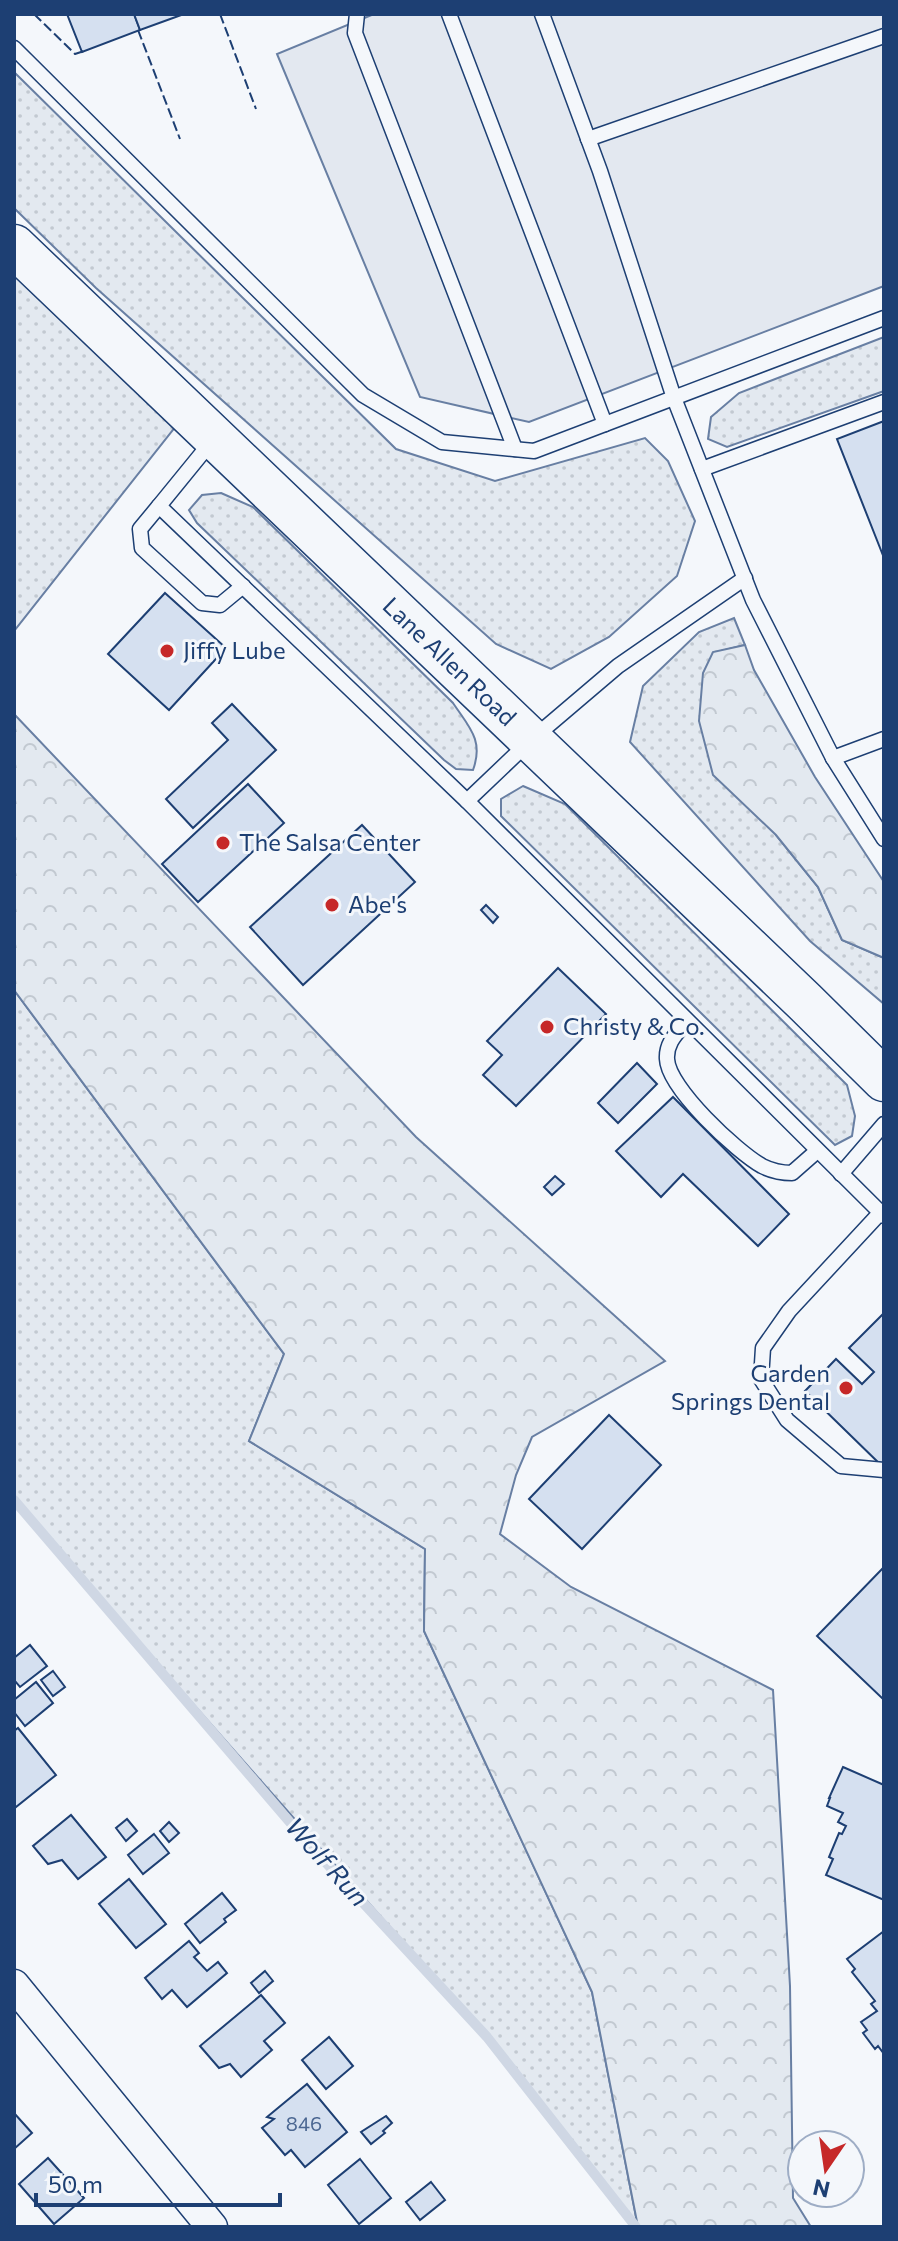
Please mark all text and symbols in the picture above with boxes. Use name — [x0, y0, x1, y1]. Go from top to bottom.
street label: Lane Allen Road — [378, 591, 523, 731]
place label: Jiffy Lube — [183, 635, 286, 664]
marker: Jiffy Lube — [158, 642, 176, 660]
place label: The Salsa Center — [239, 827, 421, 856]
marker: The Salsa Center — [214, 834, 232, 852]
place label: Abe's — [348, 889, 407, 918]
marker: Abe's — [323, 896, 341, 914]
place label: Christy & Co. — [563, 1011, 705, 1040]
marker: Christy & Co. — [538, 1018, 556, 1036]
place label: Garden Springs Dental — [671, 1358, 830, 1415]
marker: Garden Springs Dental — [837, 1379, 855, 1397]
water label: Wolf Run — [280, 1810, 376, 1912]
house number: 846 — [286, 2111, 322, 2135]
north arrow — [786, 2129, 866, 2209]
scale bar — [36, 2157, 280, 2207]
text: 50 m — [48, 2169, 103, 2198]
text: N — [810, 2174, 832, 2204]

